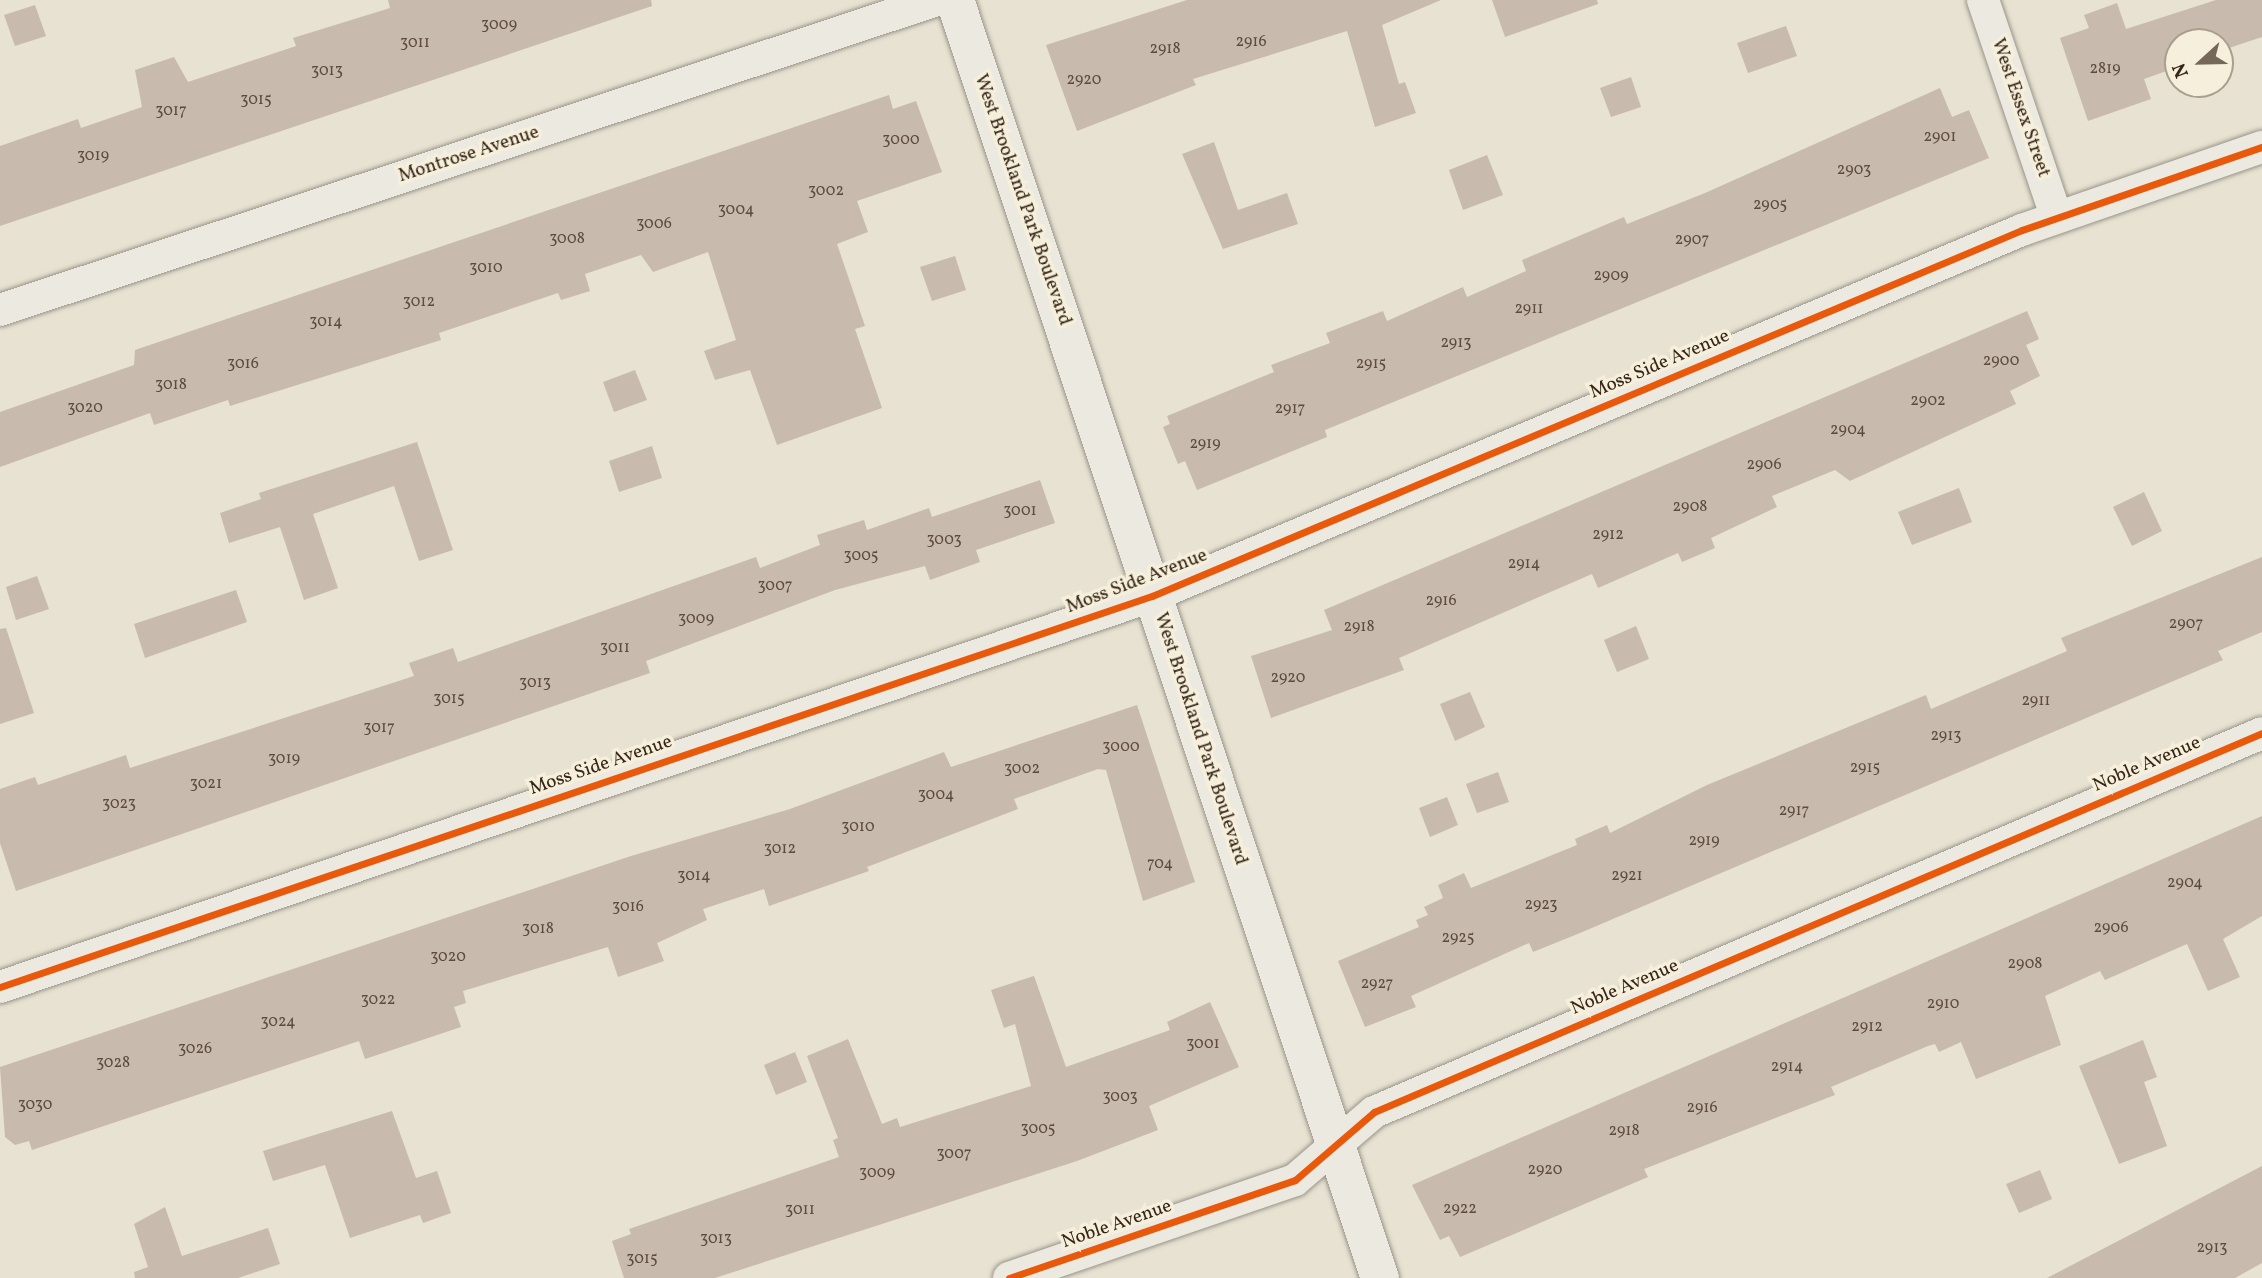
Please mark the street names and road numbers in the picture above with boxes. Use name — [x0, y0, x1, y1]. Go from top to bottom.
street label: West Essex Street — [1986, 36, 2054, 180]
street label: West Brookland Park Boulevard — [968, 71, 1076, 329]
street label: Montrose Avenue — [396, 122, 542, 188]
street label: Moss Side Avenue — [1587, 325, 1733, 405]
street label: Moss Side Avenue — [1063, 545, 1211, 619]
street label: West Brookland Park Boulevard — [1148, 610, 1252, 868]
street label: Moss Side Avenue — [527, 731, 675, 801]
street label: Noble Avenue — [2090, 732, 2204, 798]
street label: Noble Avenue — [1568, 955, 1682, 1021]
street label: Noble Avenue — [1059, 1196, 1175, 1254]

